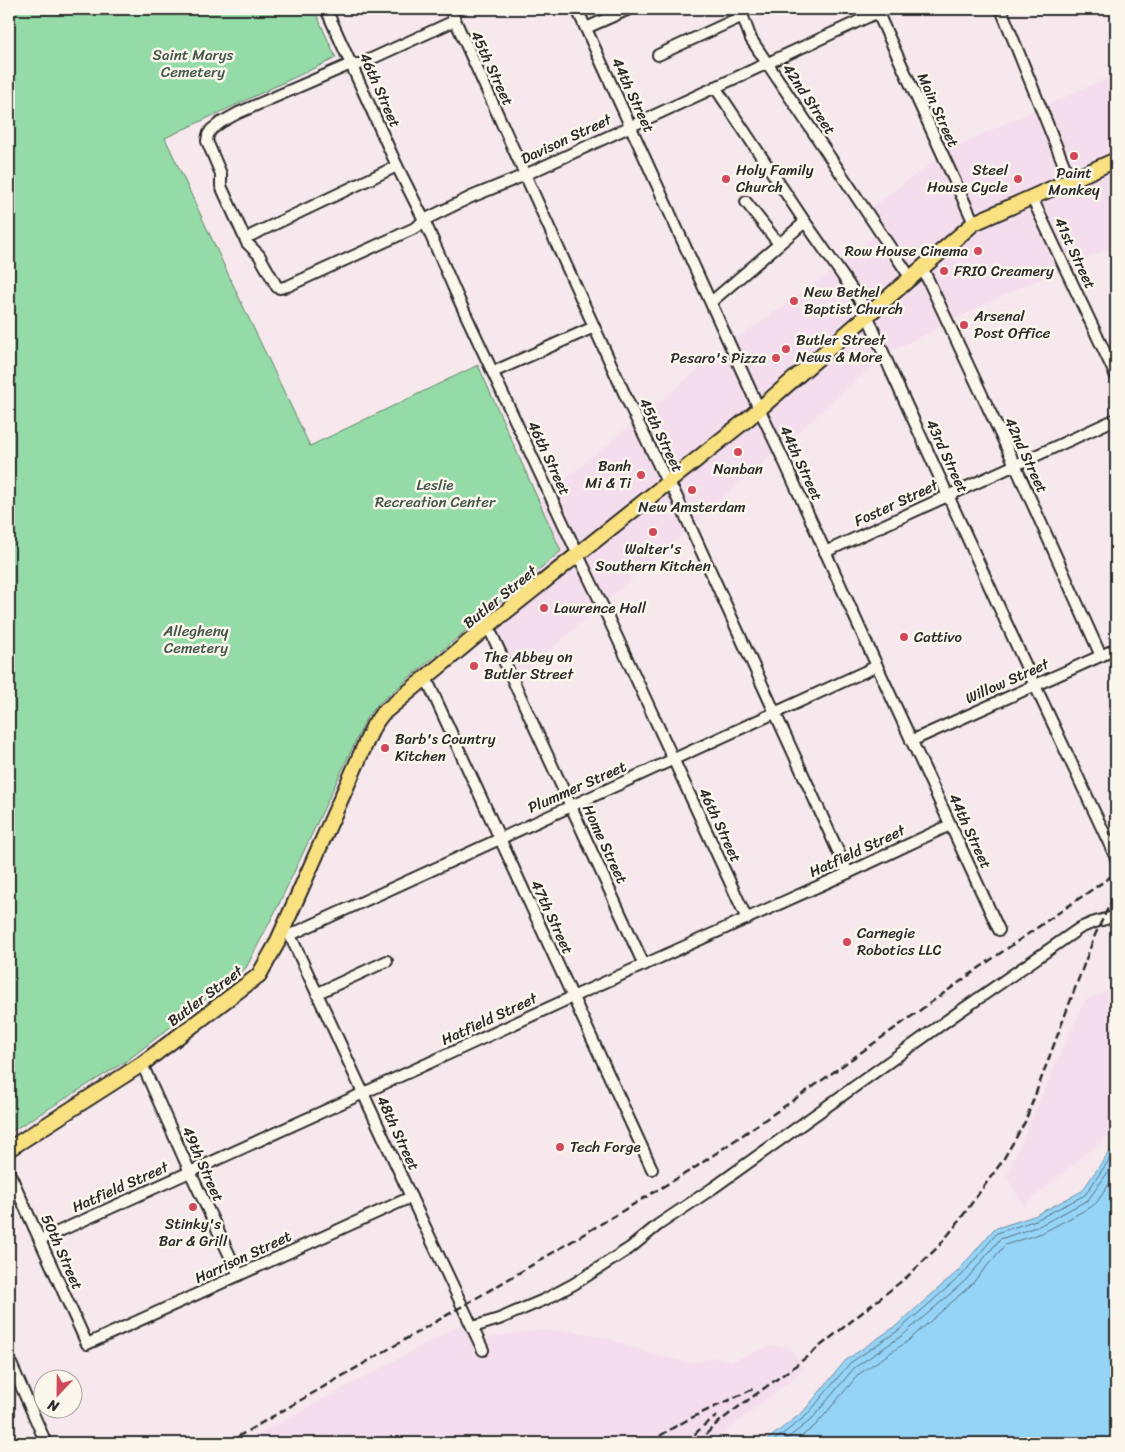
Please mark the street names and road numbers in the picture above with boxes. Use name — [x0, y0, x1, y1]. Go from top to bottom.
street label: 45th Street — [463, 26, 521, 110]
street label: 46th Street — [352, 48, 408, 132]
street label: 44th Street — [604, 53, 662, 137]
street label: 42nd Street — [775, 58, 843, 140]
street label: Main Street — [910, 68, 966, 152]
street label: Davison Street — [516, 106, 617, 171]
street label: 41st Street — [1047, 213, 1103, 294]
street label: 45th Street — [632, 393, 691, 477]
street label: 42nd Street — [997, 413, 1055, 498]
street label: 43rd Street — [918, 415, 976, 498]
street label: 46th Street — [520, 416, 578, 500]
street label: 44th Street — [772, 421, 830, 505]
street label: Foster Street — [850, 472, 943, 534]
street label: Butler Street — [457, 558, 544, 635]
street label: Willow Street — [961, 651, 1054, 711]
street label: Plummer Street — [523, 753, 631, 820]
street label: 46th Street — [691, 783, 749, 867]
street label: 44th Street — [941, 789, 999, 873]
street label: Home Street — [575, 800, 635, 888]
street label: Hatfield Street — [805, 817, 910, 885]
street label: 47th Street — [523, 875, 581, 959]
street label: Butler Street — [162, 958, 249, 1033]
street label: Hatfield Street — [437, 985, 542, 1053]
street label: 48th Street — [369, 1091, 427, 1175]
street label: 49th Street — [175, 1122, 231, 1206]
street label: Hatfield Street — [68, 1154, 173, 1220]
street label: 50th Street — [34, 1210, 90, 1294]
street label: Harrison Street — [190, 1223, 296, 1291]

